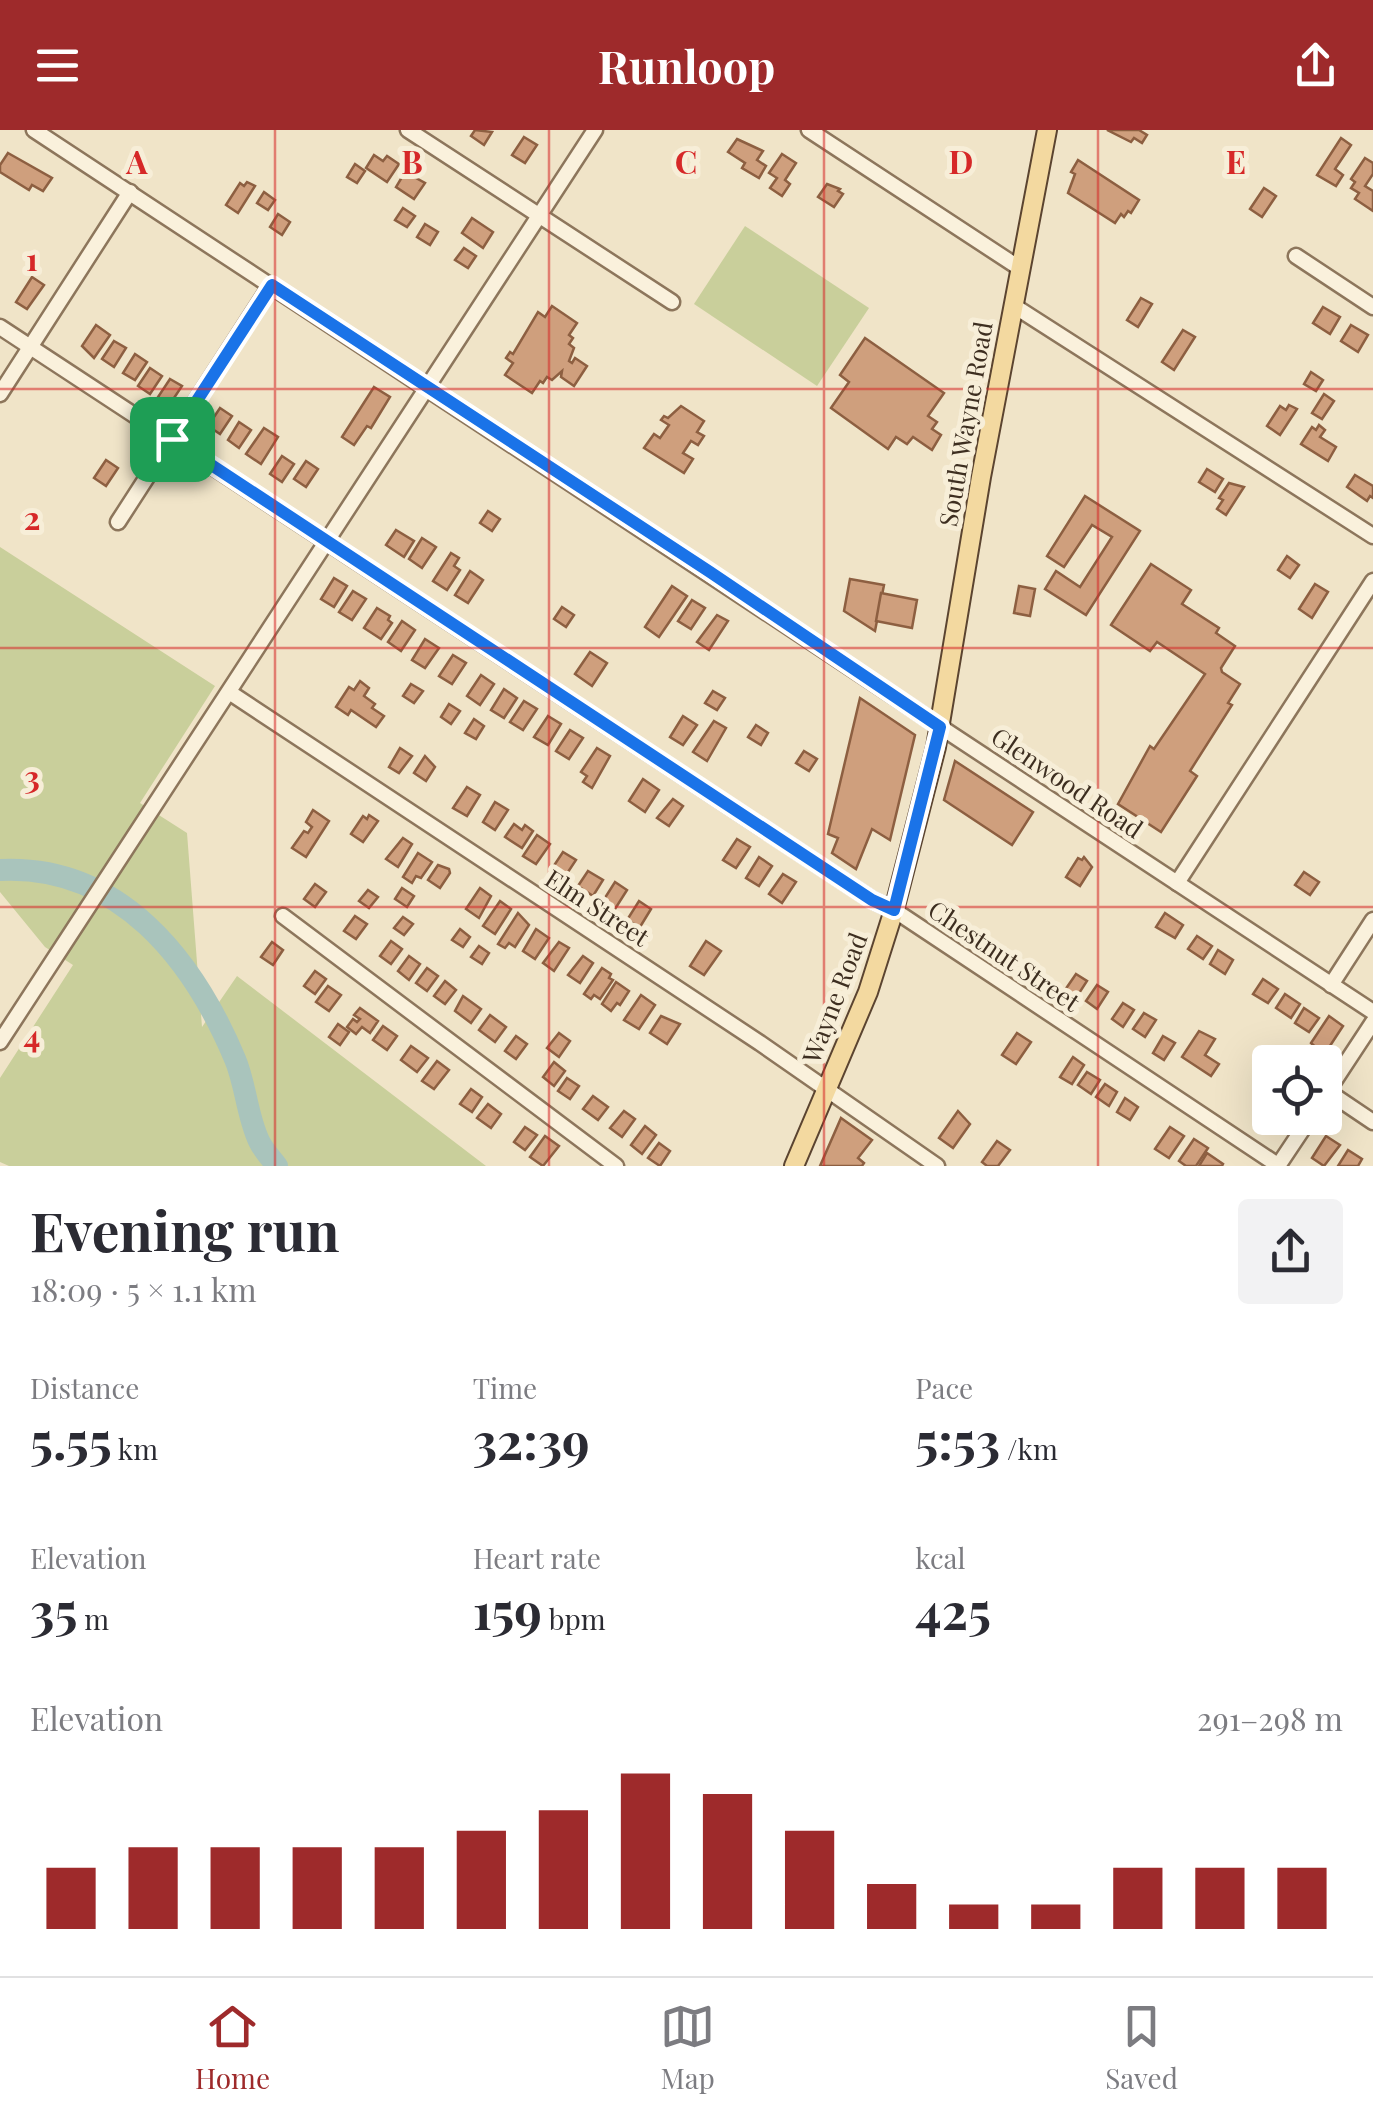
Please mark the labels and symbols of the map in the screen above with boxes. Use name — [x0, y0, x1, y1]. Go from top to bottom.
text: A — [125, 139, 148, 182]
text: B — [401, 139, 423, 182]
text: C — [675, 139, 697, 182]
text: D — [949, 139, 973, 182]
text: E — [1226, 139, 1246, 182]
text: 1 — [26, 236, 38, 279]
street label: South Wayne Road — [930, 319, 999, 529]
pin — [130, 397, 215, 482]
text: 2 — [24, 495, 40, 538]
street label: Glenwood Road — [986, 719, 1150, 845]
text: 3 — [24, 754, 40, 797]
street label: Elm Street — [539, 861, 657, 953]
street label: Chestnut Street — [923, 892, 1088, 1018]
street label: Wayne Road — [793, 928, 874, 1068]
text: 4 — [24, 1013, 40, 1056]

